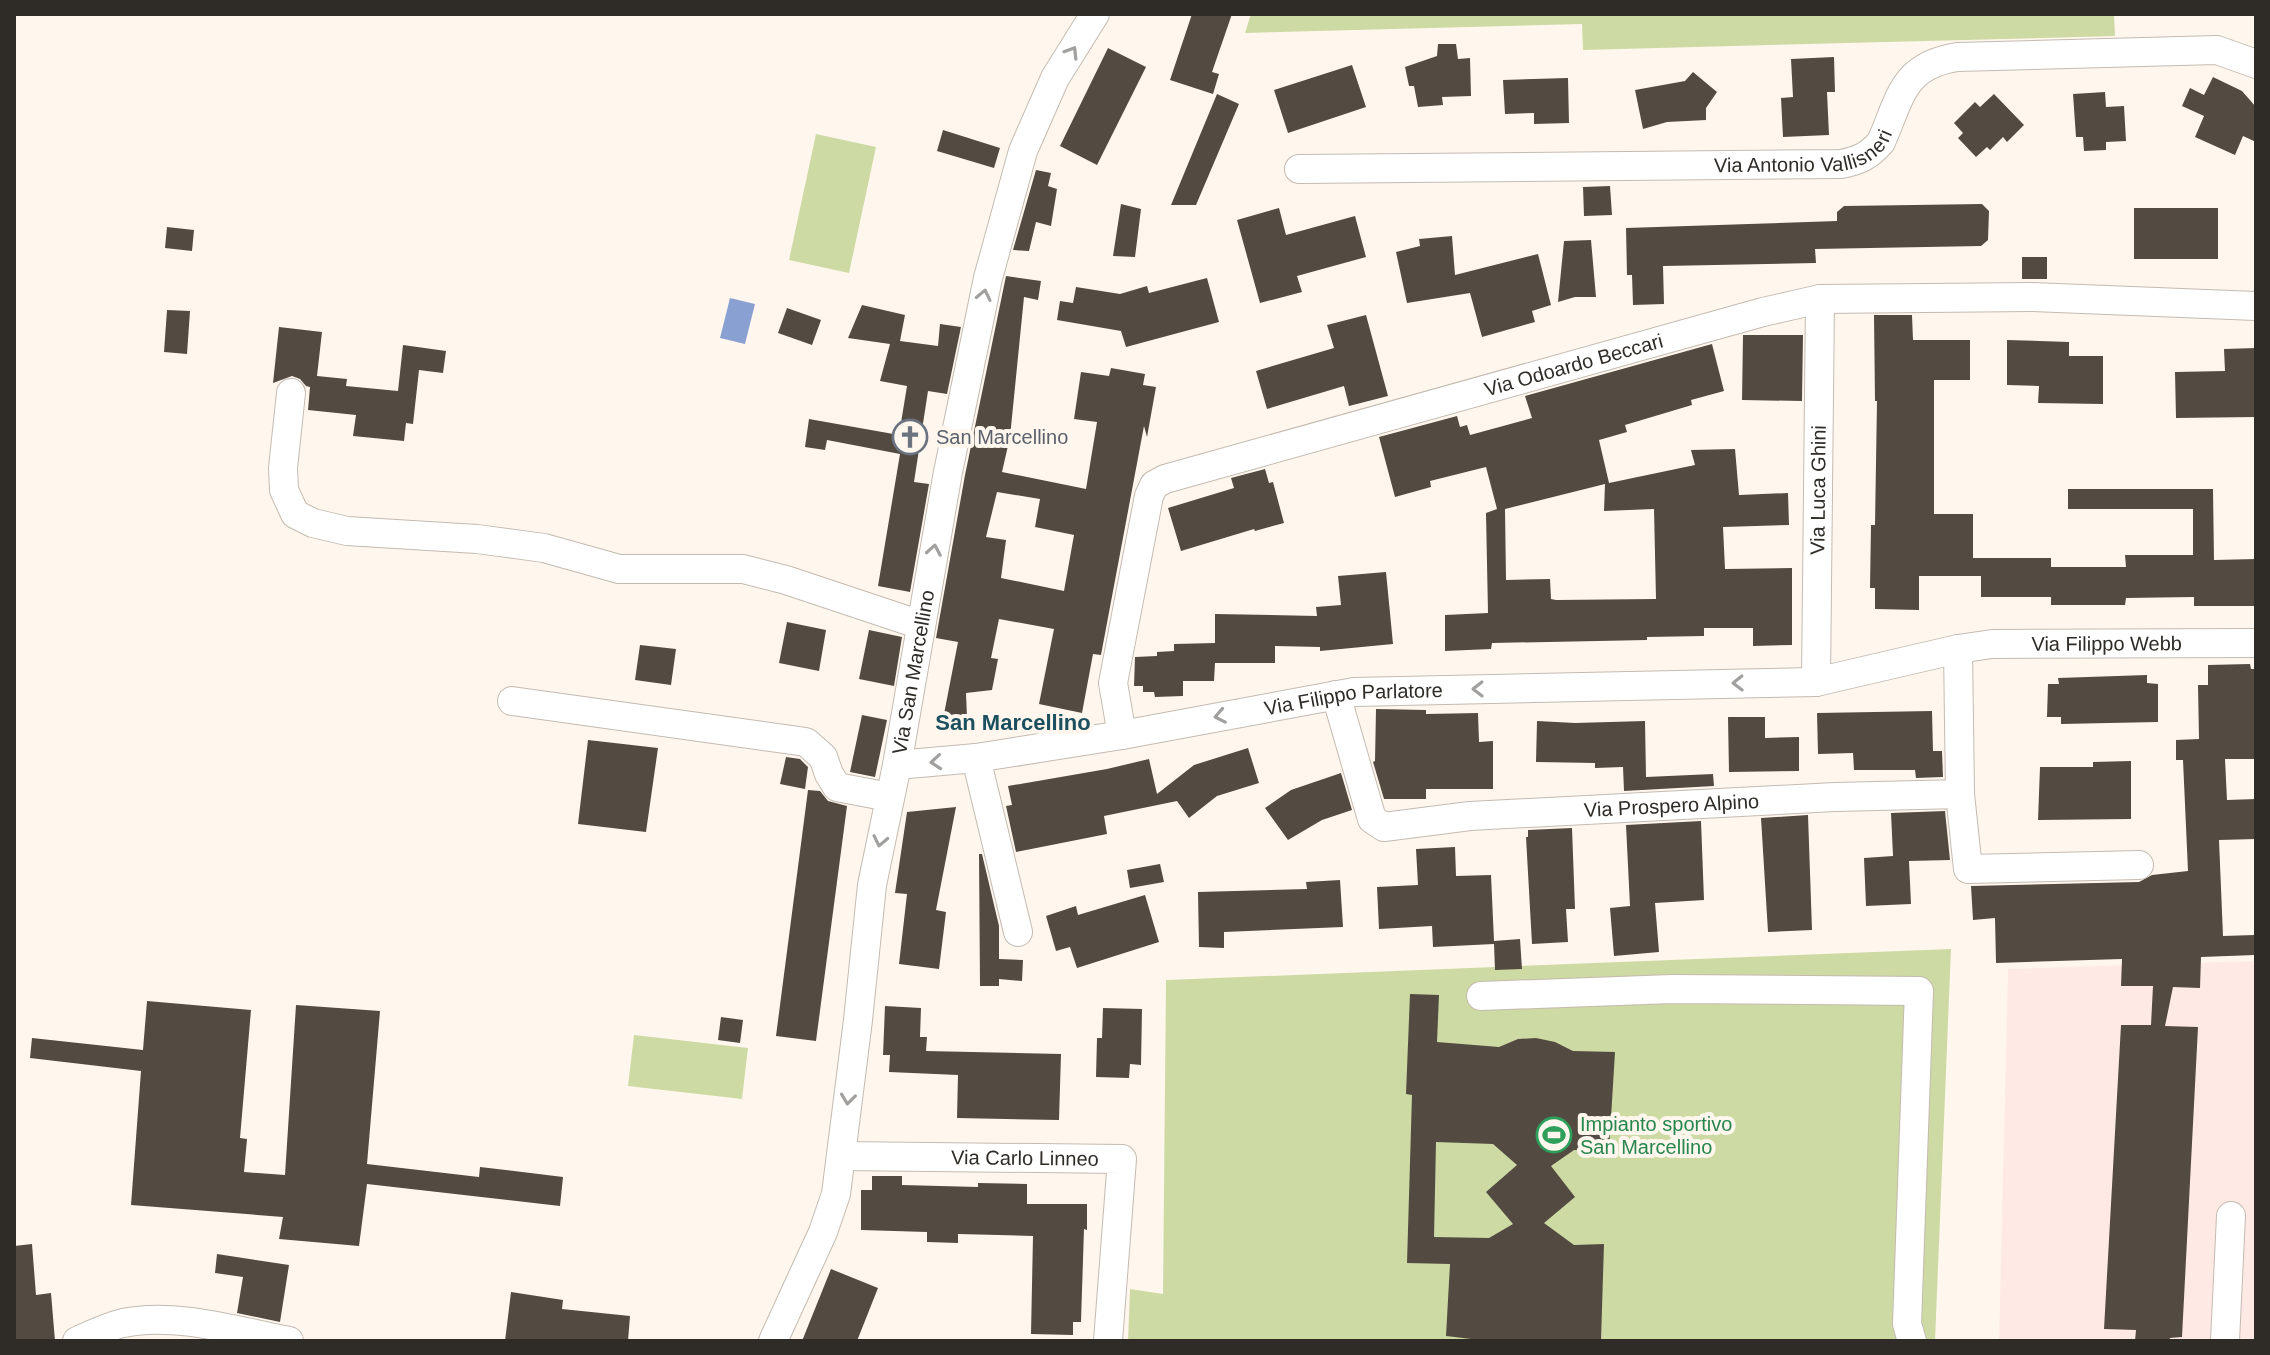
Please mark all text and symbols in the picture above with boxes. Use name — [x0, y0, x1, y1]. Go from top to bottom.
one-way arrow — [1062, 46, 1077, 61]
street label: Via Antonio Vallisneri — [1714, 126, 1896, 176]
one-way arrow — [975, 289, 992, 302]
street label: Via Odoardo Beccari — [1482, 330, 1665, 400]
church icon: San Marcellino — [891, 418, 929, 456]
street label: Via Luca Ghini — [1806, 425, 1830, 555]
place label: San Marcellino — [936, 426, 1068, 448]
one-way arrow — [925, 543, 942, 557]
street label: Via San Marcellino — [888, 588, 938, 756]
street label: Via Filippo Webb — [2031, 632, 2182, 655]
one-way arrow — [1731, 675, 1744, 692]
street label: Via Filippo Parlatore — [1263, 679, 1443, 719]
one-way arrow — [1471, 680, 1484, 698]
one-way arrow — [1214, 707, 1227, 724]
district label: San Marcellino — [935, 710, 1091, 735]
one-way arrow — [929, 753, 942, 770]
street label: Via Prospero Alpino — [1583, 790, 1760, 821]
one-way arrow — [872, 834, 889, 848]
one-way arrow — [840, 1093, 857, 1106]
place label: Impianto sportivo San Marcellino — [1580, 1113, 1732, 1158]
sports icon: Impianto sportivo San Marcellino — [1535, 1116, 1573, 1154]
street label: Via Carlo Linneo — [951, 1146, 1099, 1170]

